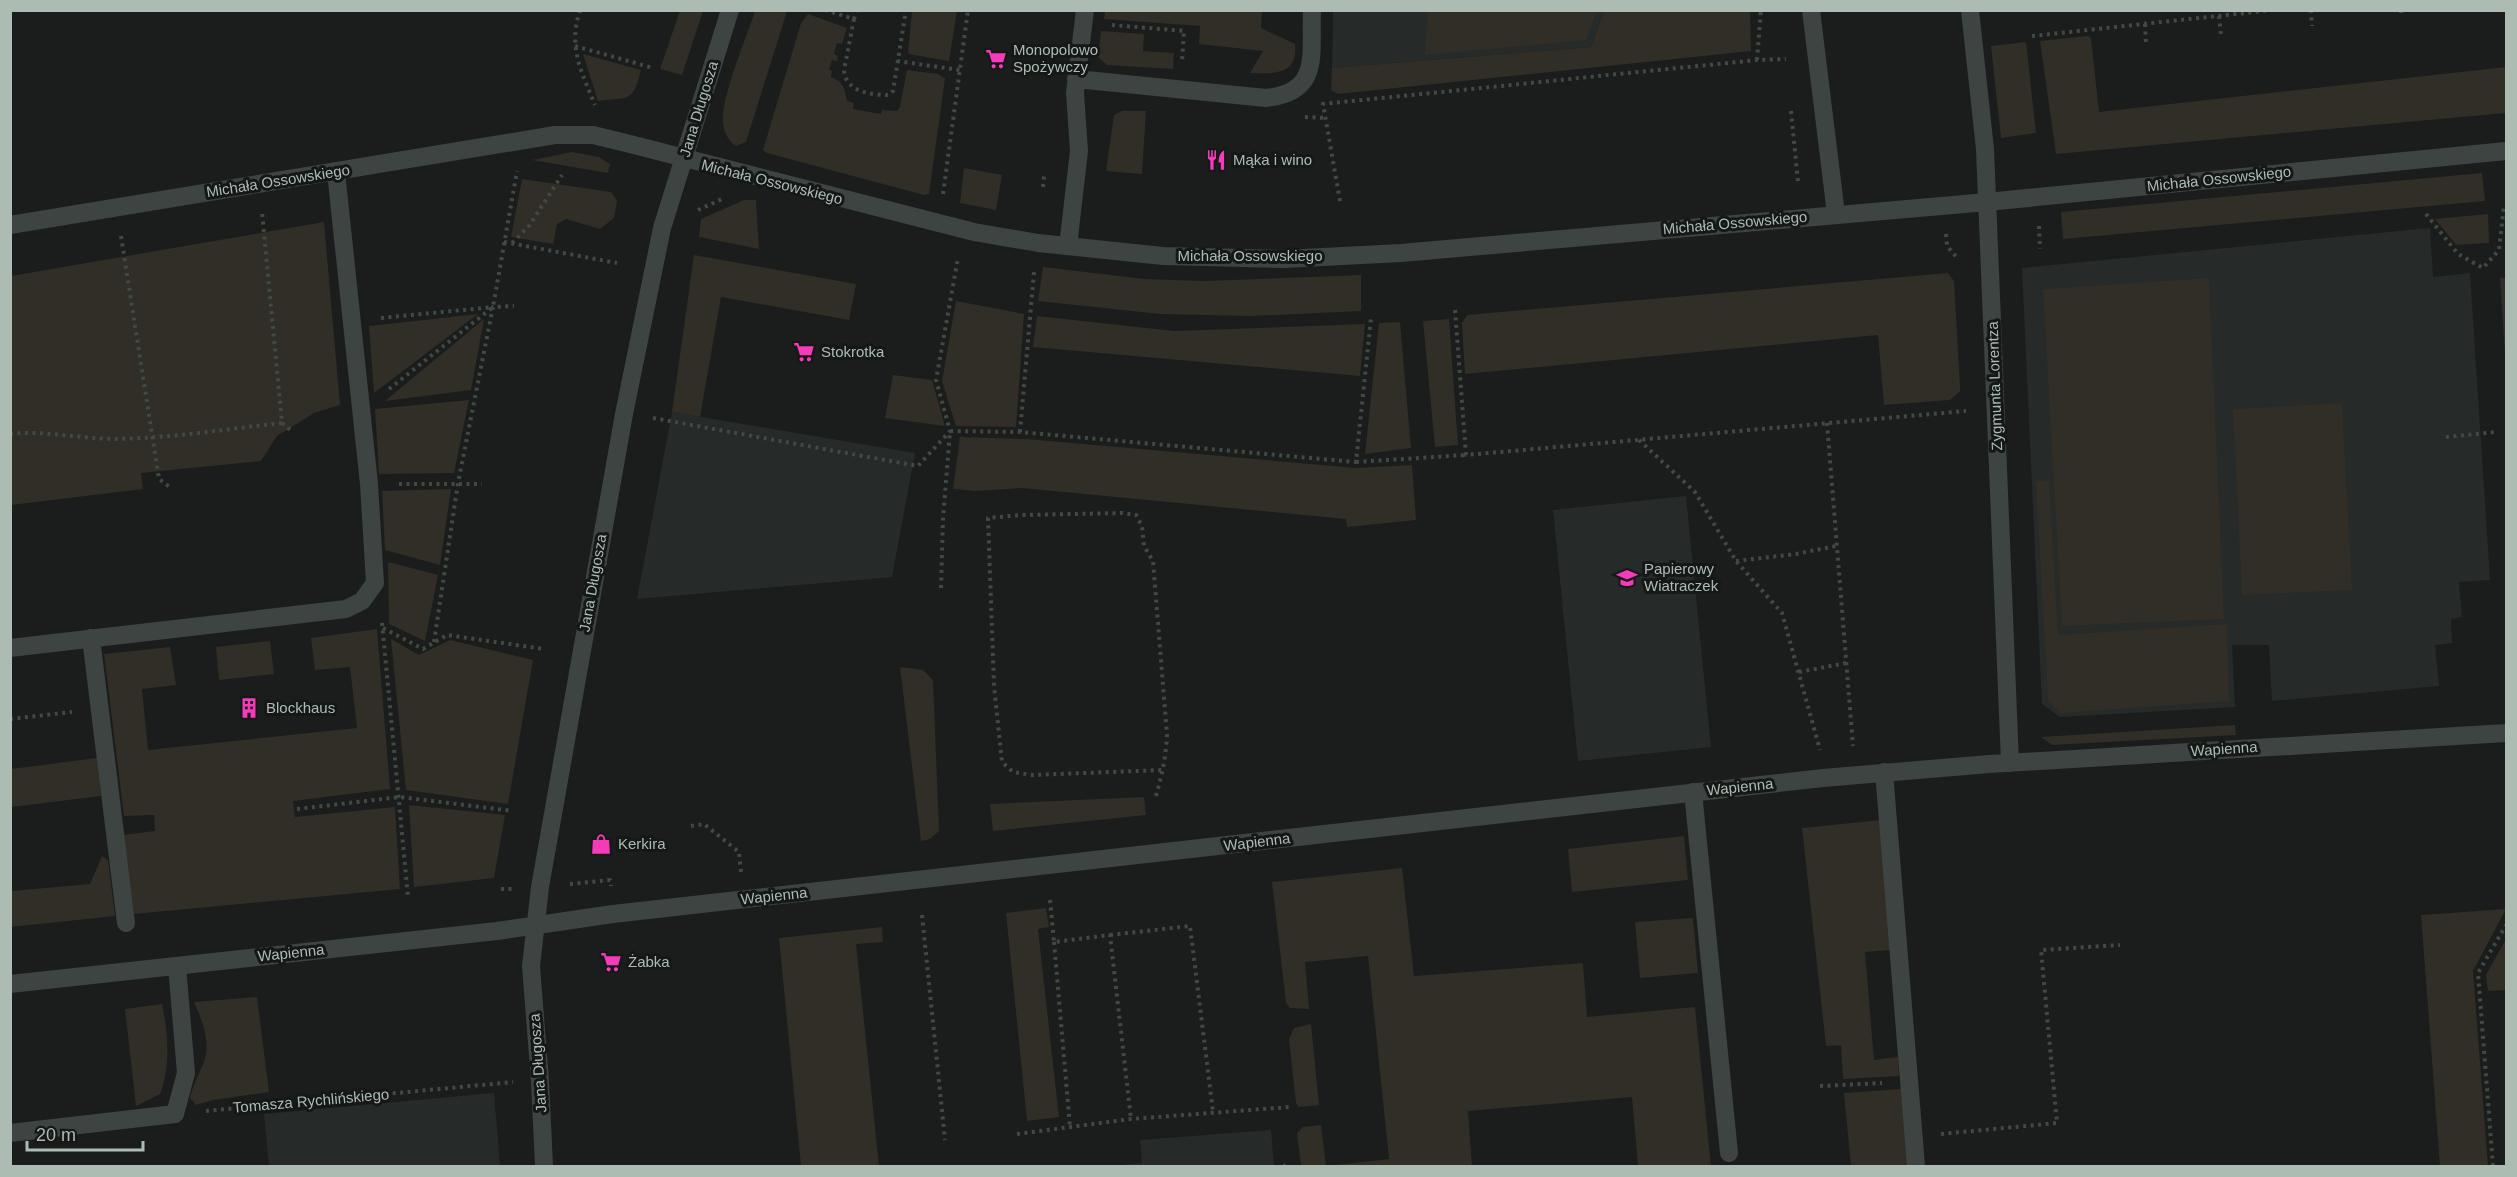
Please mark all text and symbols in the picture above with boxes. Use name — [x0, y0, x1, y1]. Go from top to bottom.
place label: Monopolowo Spożywczy — [1013, 41, 1098, 75]
supermarket icon: Monopolowo Spożywczy — [984, 47, 1008, 71]
street label: Jana Długosza — [676, 58, 721, 159]
restaurant icon: Mąka i wino — [1204, 148, 1228, 172]
place label: Mąka i wino — [1233, 151, 1312, 168]
street label: Michała Ossowskiego — [700, 156, 845, 207]
street label: Michała Ossowskiego — [205, 161, 351, 200]
street label: Michała Ossowskiego — [2146, 162, 2292, 195]
street label: Michała Ossowskiego — [1662, 208, 1808, 237]
street label: Michała Ossowskiego — [1177, 247, 1323, 264]
street label: Zygmunta Lorentza — [1984, 320, 2005, 451]
supermarket icon: Stokrotka — [792, 340, 816, 364]
place label: Stokrotka — [821, 343, 885, 360]
street label: Jana Długosza — [576, 532, 610, 633]
place label: Papierowy Wiatraczek — [1644, 560, 1719, 594]
school or university icon: Papierowy Wiatraczek — [1615, 566, 1639, 590]
building icon: Blockhaus — [237, 696, 261, 720]
place label: Blockhaus — [266, 699, 335, 716]
street label: Wapienna — [2190, 738, 2259, 759]
street label: Wapienna — [1706, 774, 1775, 798]
street label: Wapienna — [1223, 829, 1292, 854]
shop icon: Kerkira — [589, 832, 613, 856]
place label: Kerkira — [618, 835, 666, 852]
street label: Wapienna — [740, 883, 809, 907]
street label: Wapienna — [257, 940, 326, 964]
supermarket icon: Żabka — [599, 950, 623, 974]
place label: Żabka — [628, 953, 670, 970]
street label: Jana Długosza — [526, 1012, 549, 1113]
street label: Tomasza Rychlińskiego — [232, 1085, 390, 1116]
scale bar — [27, 1114, 142, 1152]
text: 20 m — [36, 1125, 76, 1145]

